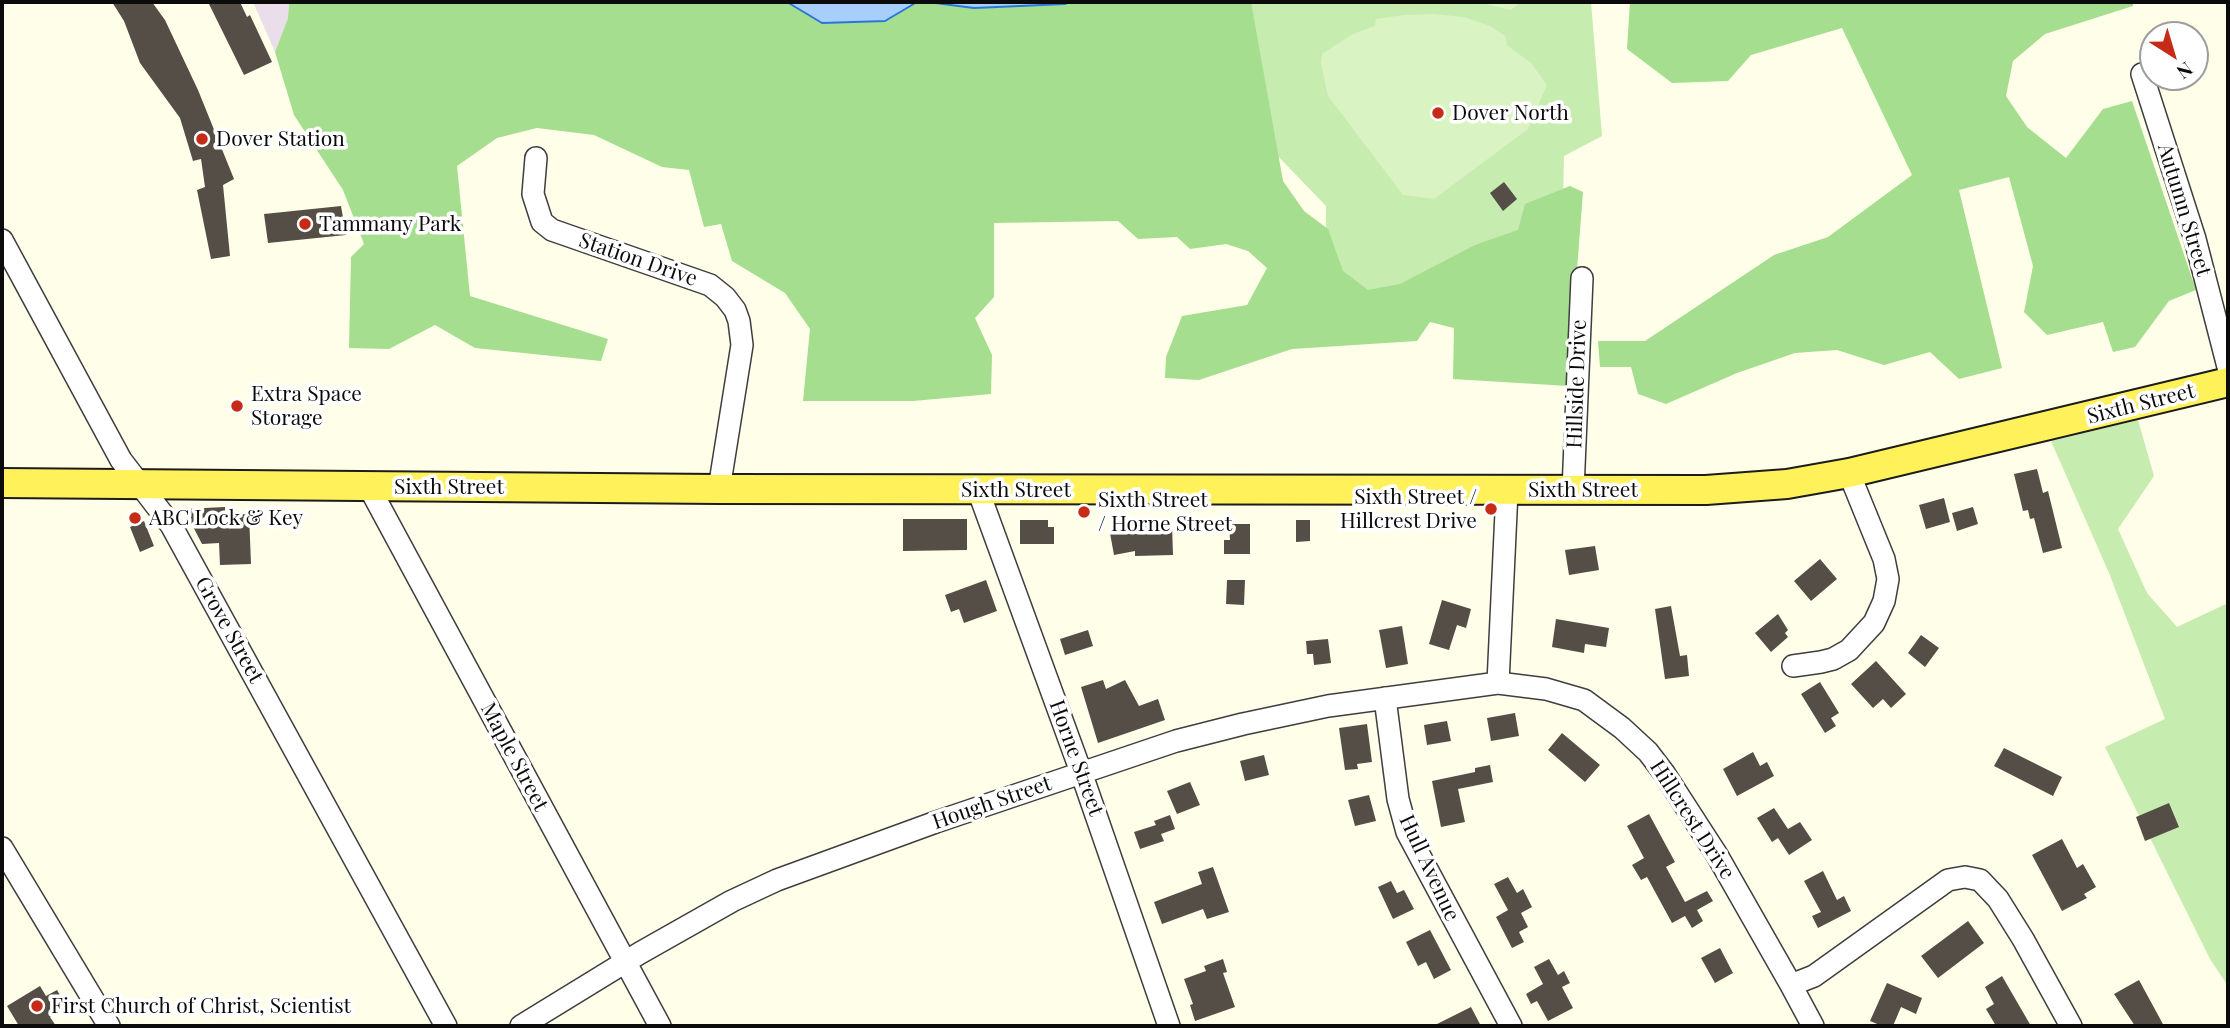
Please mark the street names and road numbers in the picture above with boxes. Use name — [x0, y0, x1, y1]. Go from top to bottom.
street label: Autumn Street — [2152, 141, 2216, 279]
street label: Station Drive — [576, 228, 700, 292]
street label: Hillside Drive — [1562, 319, 1592, 449]
street label: Sixth Street — [2085, 378, 2197, 430]
street label: Sixth Street — [394, 474, 504, 500]
street label: Sixth Street — [961, 477, 1071, 503]
street label: Sixth Street — [1528, 477, 1638, 503]
street label: Grove Street — [190, 573, 268, 687]
street label: Horne Street — [1043, 697, 1109, 819]
street label: Maple Street — [475, 699, 553, 815]
street label: Hillcrest Drive — [1644, 756, 1740, 884]
street label: Hough Street — [929, 771, 1055, 835]
street label: Hull Avenue — [1393, 811, 1465, 925]

